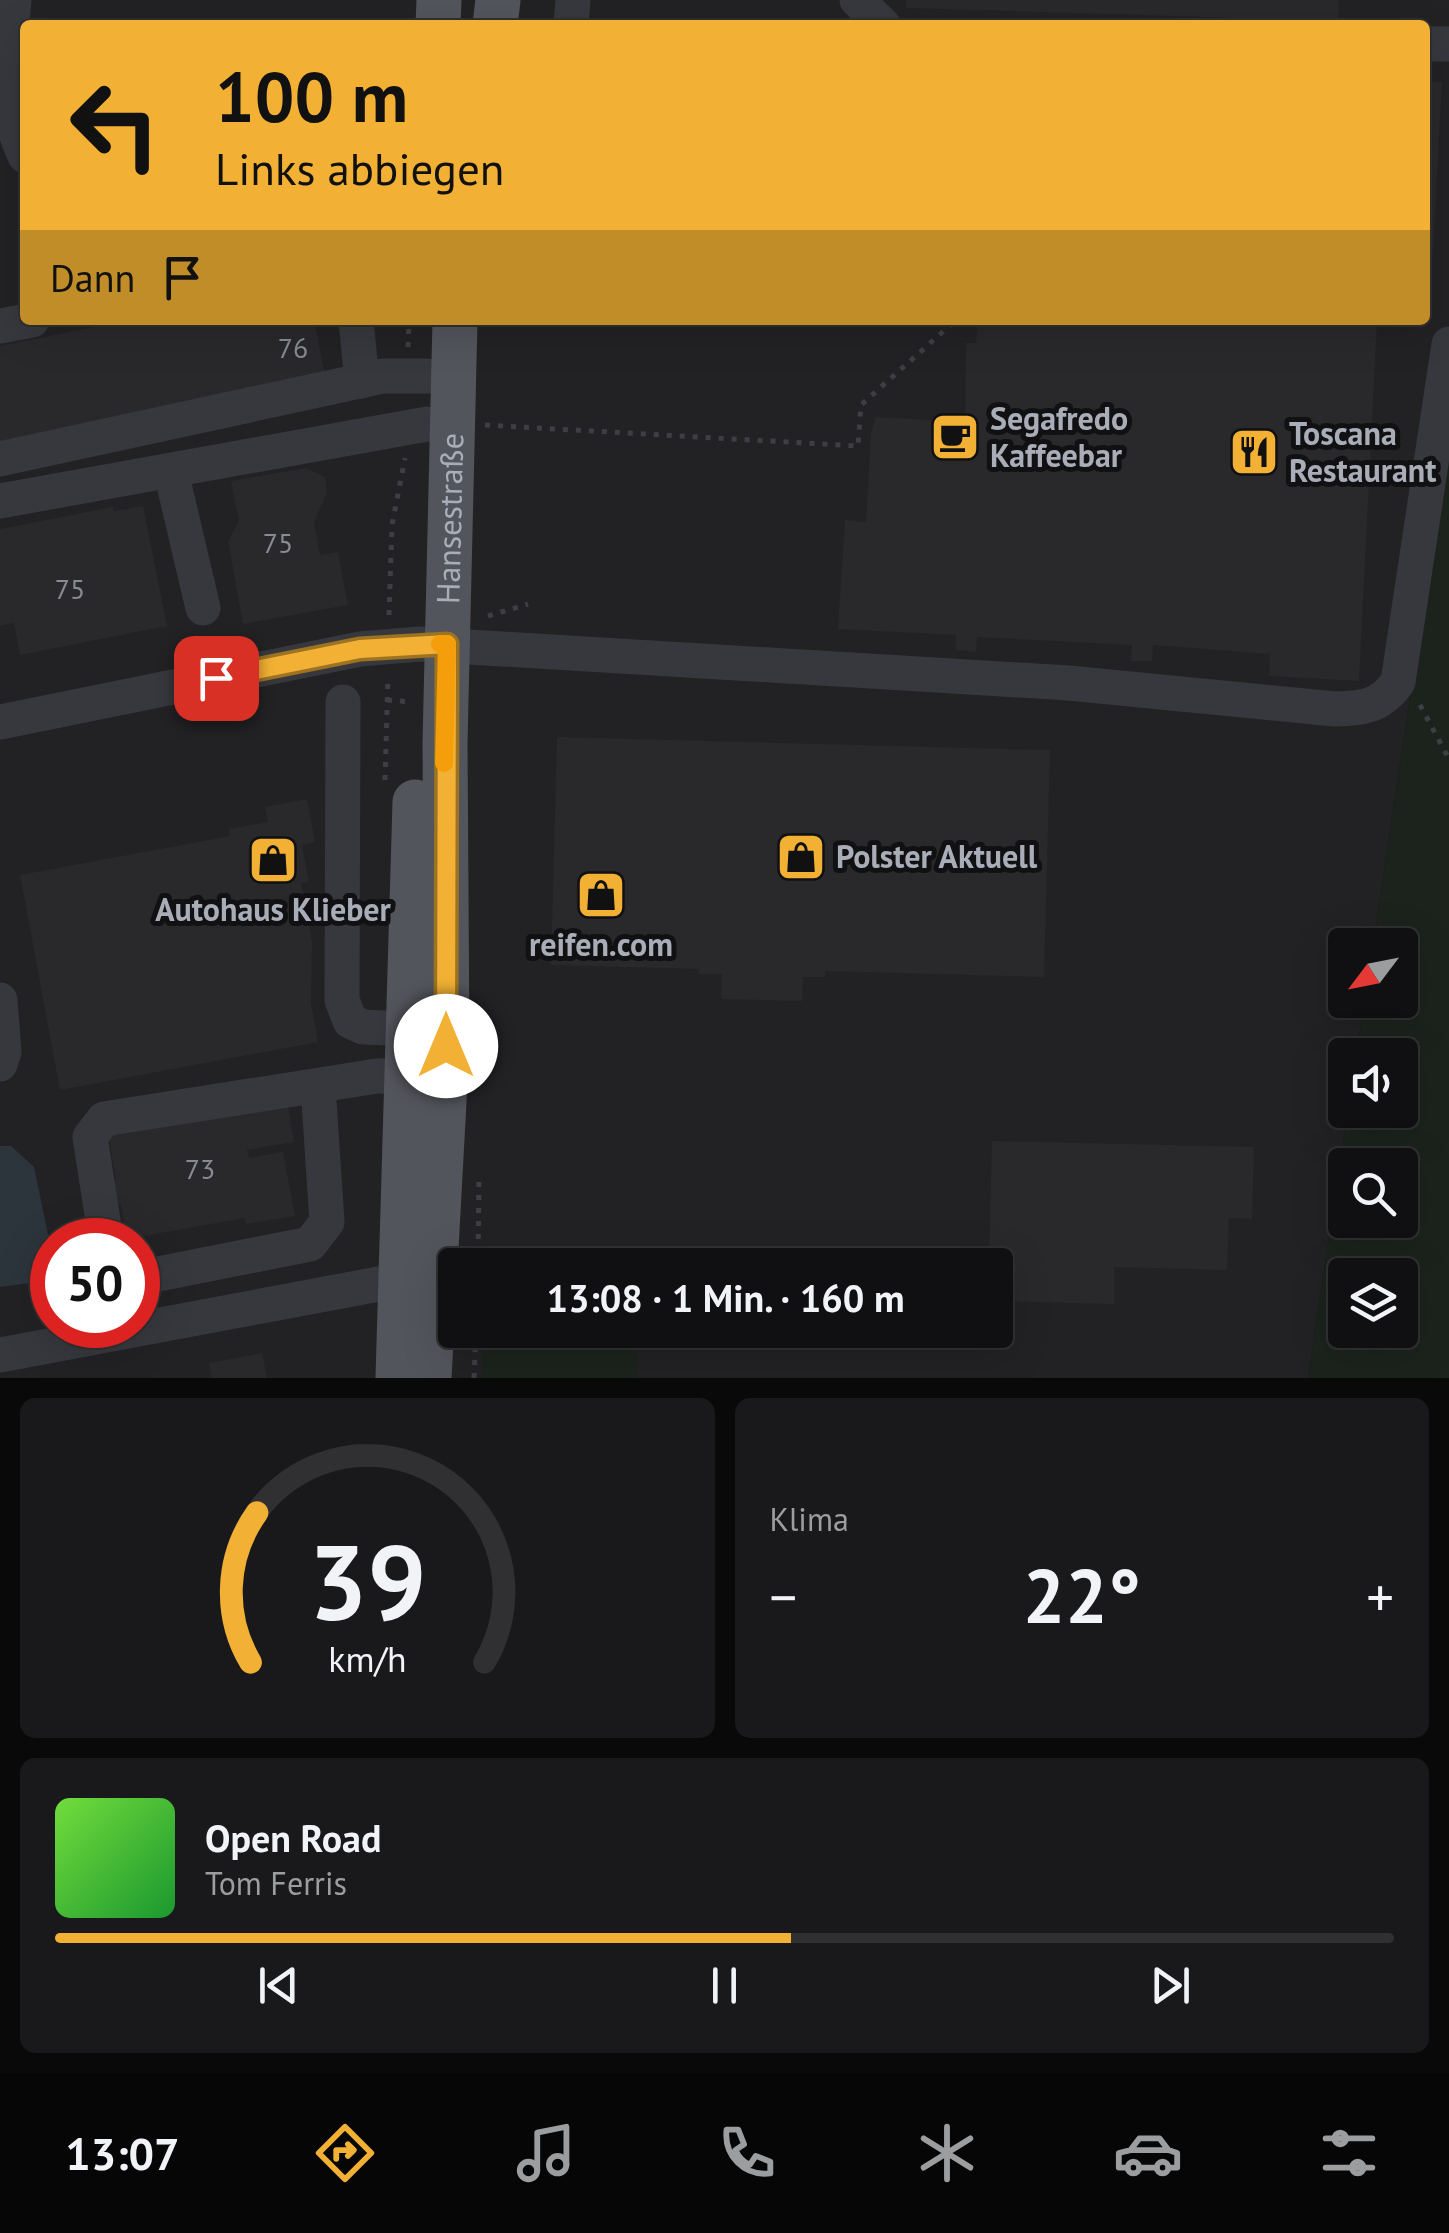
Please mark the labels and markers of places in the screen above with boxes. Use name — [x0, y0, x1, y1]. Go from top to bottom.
place label: Segafredo Kaffeebar — [990, 397, 1128, 476]
cafe icon: Segafredo Kaffeebar — [929, 411, 981, 463]
place label: Toscana Restaurant — [1289, 412, 1437, 491]
restaurant icon: Toscana Restaurant — [1228, 426, 1280, 478]
pin — [174, 636, 259, 721]
shop icon: Polster Aktuell — [775, 831, 827, 883]
shop icon: Autohaus Klieber — [247, 834, 299, 886]
place label: Polster Aktuell — [836, 835, 1038, 877]
shop icon: reifen.com — [575, 869, 627, 921]
place label: Autohaus Klieber — [155, 888, 392, 930]
place label: reifen.com — [529, 923, 673, 965]

